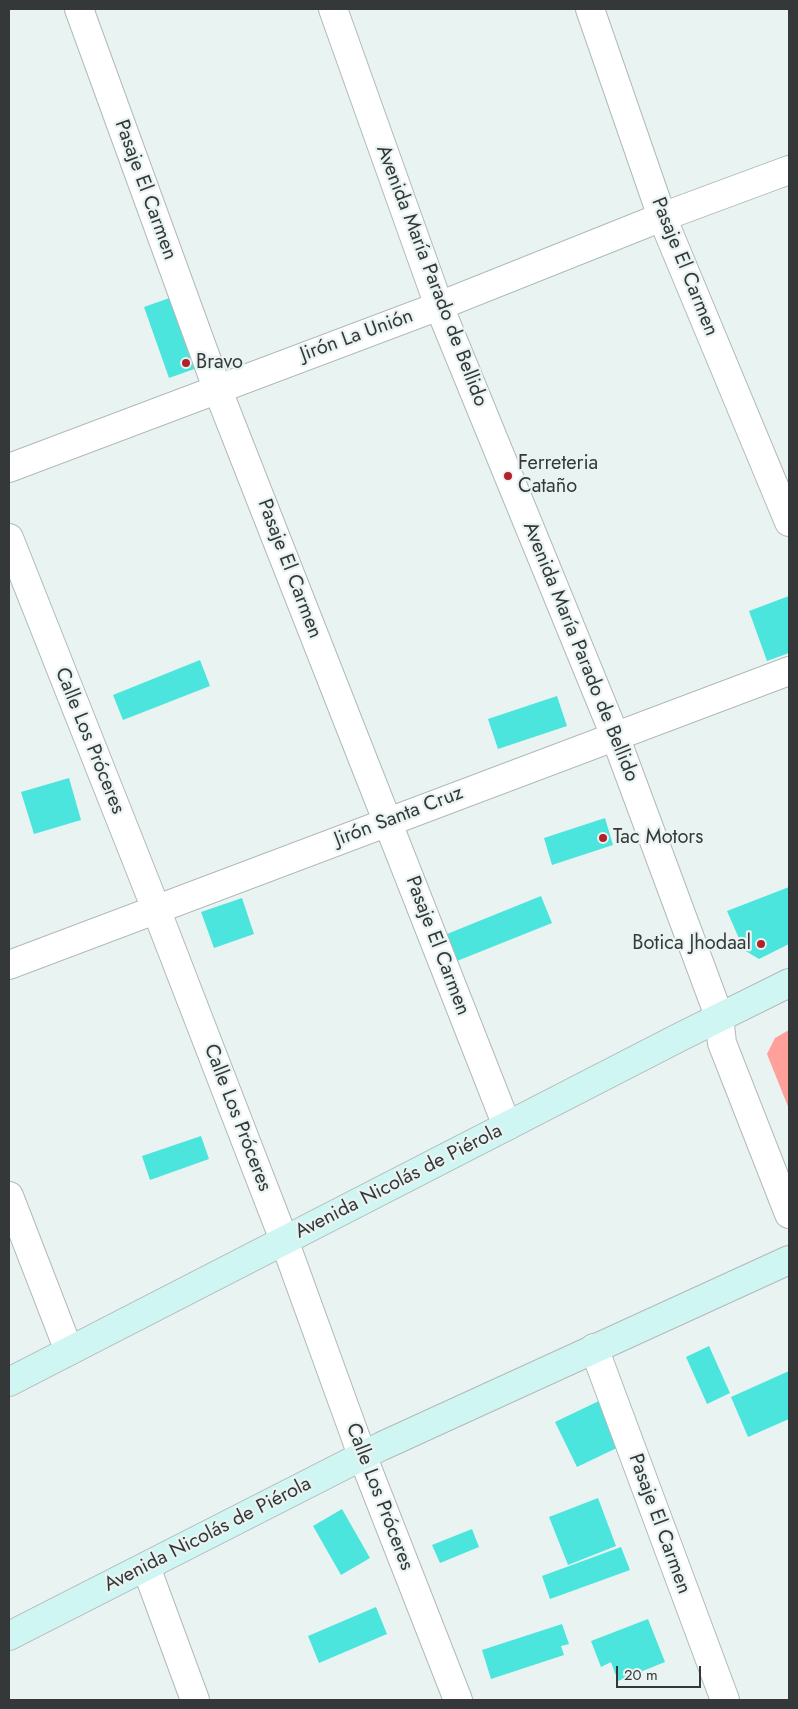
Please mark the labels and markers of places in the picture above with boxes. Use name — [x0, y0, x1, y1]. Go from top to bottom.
place label: Bravo — [196, 351, 243, 375]
marker: Bravo — [180, 357, 192, 369]
place label: Ferreteria Cataño — [518, 452, 598, 499]
marker: Ferreteria Cataño — [502, 470, 514, 482]
place label: Tac Motors — [613, 826, 703, 850]
marker: Tac Motors — [597, 832, 609, 844]
place label: Botica Jhodaal — [632, 932, 751, 956]
marker: Botica Jhodaal — [755, 938, 767, 950]

